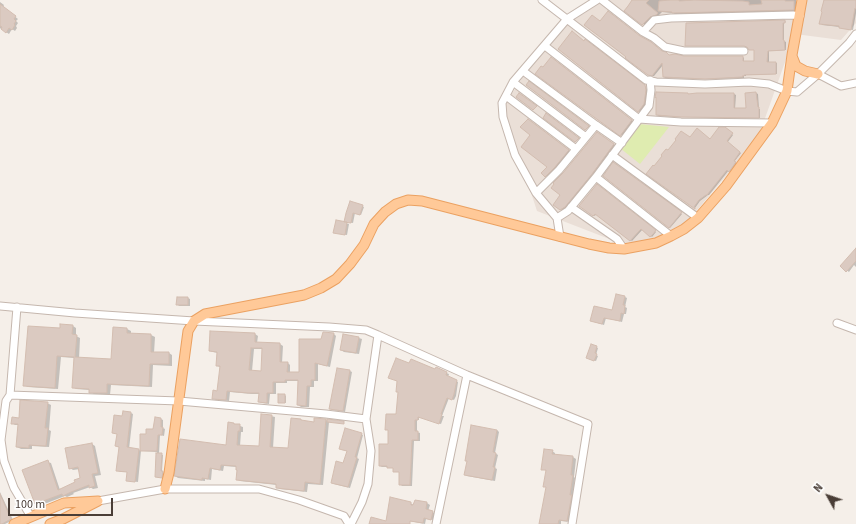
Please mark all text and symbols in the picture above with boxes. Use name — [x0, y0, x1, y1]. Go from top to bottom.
north arrow — [808, 476, 848, 516]
text: N — [810, 480, 827, 496]
scale bar — [10, 490, 115, 516]
text: 100 m — [15, 496, 45, 513]

